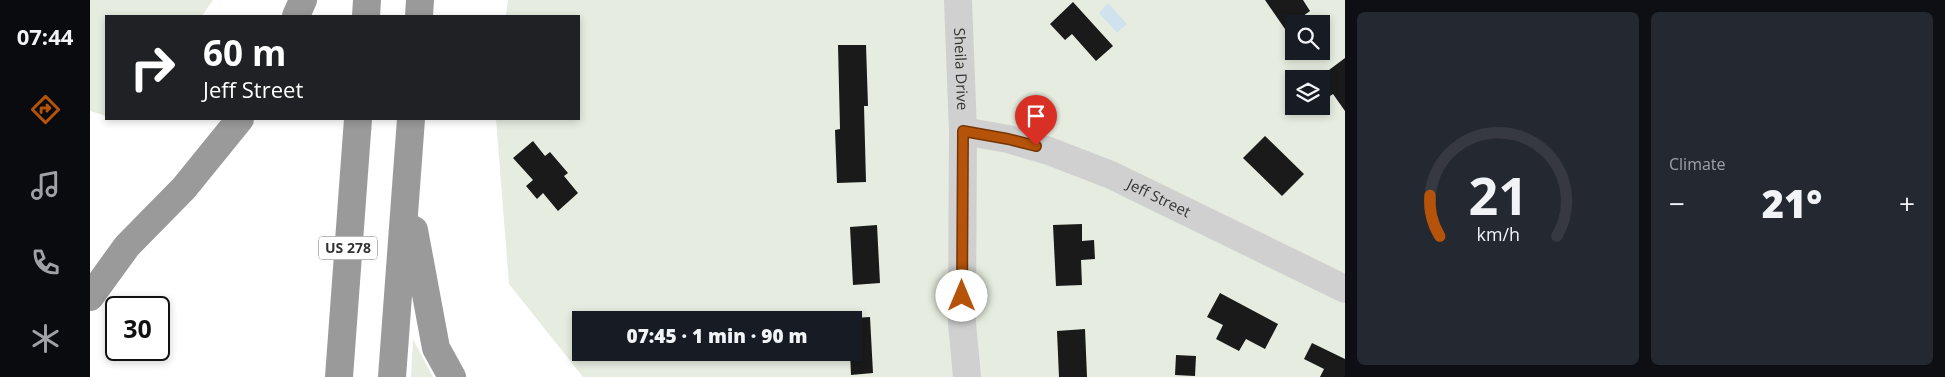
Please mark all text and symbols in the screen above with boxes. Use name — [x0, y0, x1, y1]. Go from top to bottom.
map controls — [1285, 15, 1330, 115]
button: search — [1285, 15, 1330, 60]
text: 07:44 — [17, 21, 73, 51]
street label: Sheila Drive — [950, 27, 973, 111]
text: 60 m — [203, 29, 286, 76]
icon: right — [120, 35, 185, 100]
button: layers — [1285, 70, 1330, 115]
text: Jeff Street — [203, 74, 303, 104]
icon: directions — [28, 92, 63, 127]
pin — [1015, 95, 1057, 146]
icon: arrive — [1022, 102, 1050, 130]
text: Climate — [1669, 153, 1726, 175]
text: 21 — [1468, 159, 1528, 230]
icon: music — [28, 168, 63, 203]
street label: Jeff Street — [1122, 173, 1194, 221]
text: 21° — [1762, 177, 1822, 229]
text: − — [1669, 184, 1685, 222]
text: + — [1899, 184, 1915, 222]
text: km/h — [1476, 222, 1520, 246]
road number: US 278 — [319, 237, 377, 260]
icon: phone — [28, 245, 63, 280]
position arrow — [935, 269, 987, 321]
speed limit sign: 30 — [105, 296, 170, 361]
icon: climate — [28, 321, 63, 356]
text: 07:45 · 1 min · 90 m — [627, 323, 807, 349]

